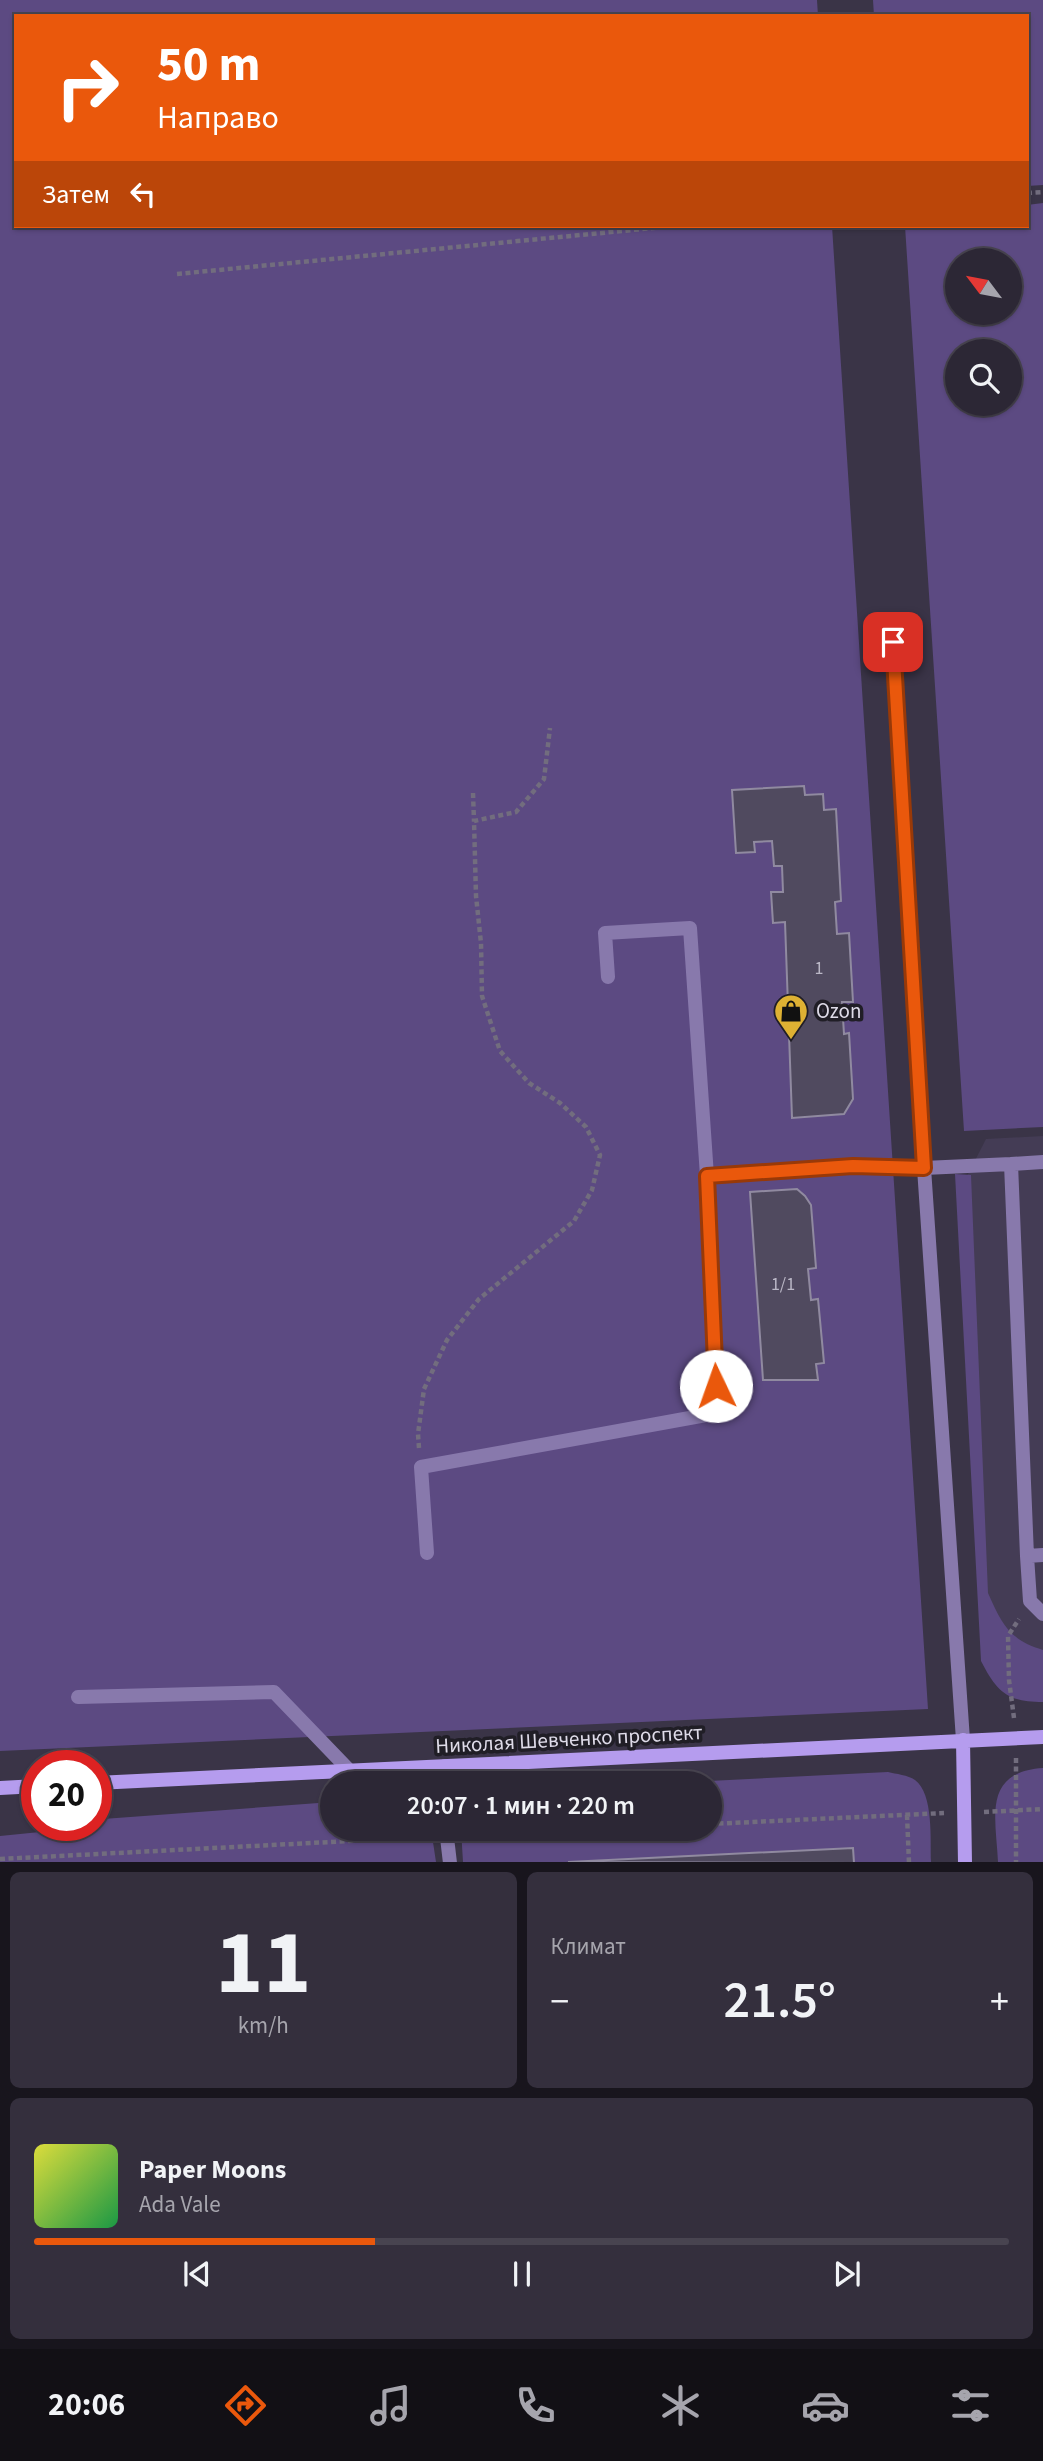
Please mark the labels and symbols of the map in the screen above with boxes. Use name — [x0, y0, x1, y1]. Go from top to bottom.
north arrow — [945, 248, 1022, 326]
pin — [863, 612, 923, 672]
house number: 1 — [815, 956, 823, 981]
shop icon: Ozon — [772, 992, 810, 1041]
place label: Ozon — [816, 996, 861, 1026]
house number: 1/1 — [771, 1272, 795, 1297]
position arrow — [679, 1349, 753, 1423]
street label: Николая Шевченко проспект — [435, 1717, 704, 1761]
speed limit sign: 20 — [21, 1750, 112, 1841]

